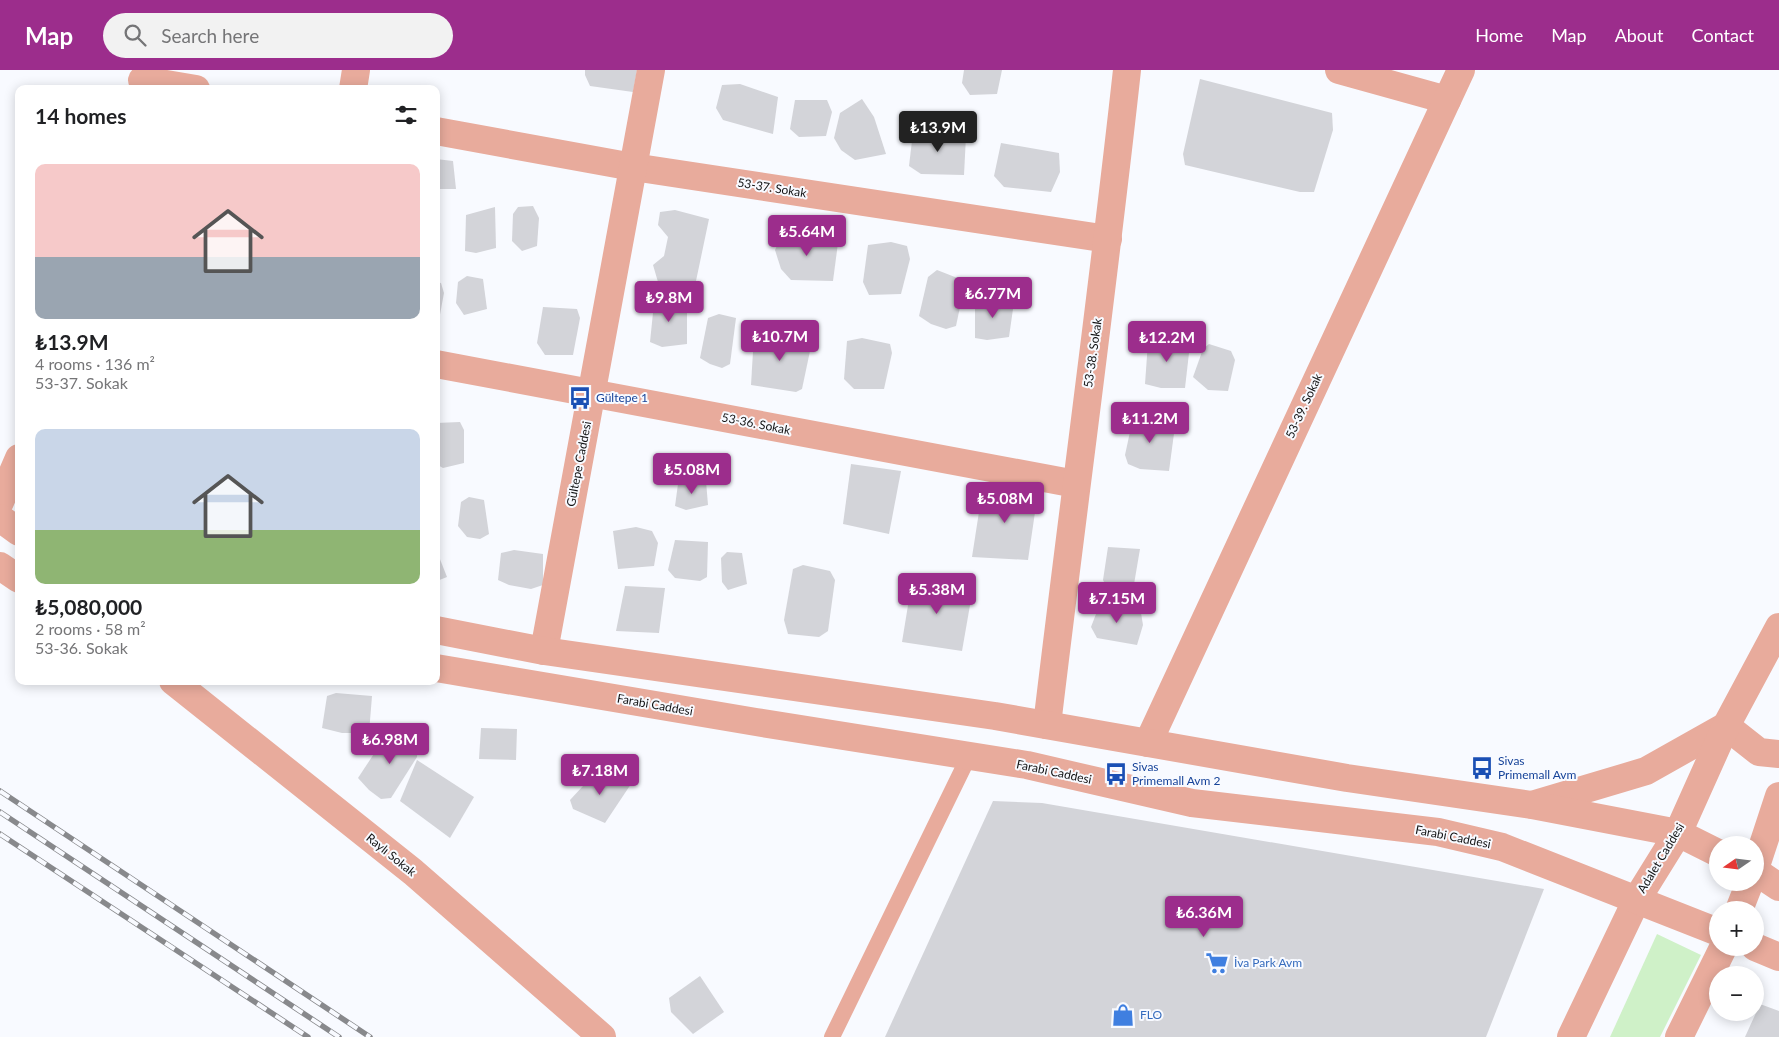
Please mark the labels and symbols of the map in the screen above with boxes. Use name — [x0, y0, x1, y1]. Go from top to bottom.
pin: ₺13.9M — [897, 111, 979, 153]
street label: 53-37. Sokak — [737, 175, 809, 201]
pin: ₺5.64M — [766, 214, 848, 257]
pin: ₺6.77M — [952, 276, 1034, 319]
pin: ₺9.8M — [634, 280, 704, 323]
street label: 53-38. Sokak — [1080, 317, 1105, 388]
pin: ₺10.7M — [739, 320, 821, 362]
pin: ₺12.2M — [1126, 320, 1208, 363]
street label: 53-39. Sokak — [1282, 370, 1325, 441]
bus stop icon: Gültepe 1 — [567, 385, 593, 411]
place label: Gültepe 1 — [596, 390, 648, 405]
pin: ₺11.2M — [1109, 402, 1191, 444]
street label: 53-36. Sokak — [720, 410, 793, 438]
street label: Gültepe Caddesi — [563, 420, 594, 508]
pin: ₺5.08M — [651, 452, 733, 495]
pin: ₺5.08M — [964, 482, 1046, 524]
pin: ₺5.38M — [896, 572, 978, 615]
pin: ₺7.15M — [1076, 582, 1158, 624]
street label: Farabi Caddesi — [616, 690, 694, 719]
pin: ₺6.98M — [349, 722, 431, 765]
place label: Sivas Primemall Avm — [1498, 753, 1577, 782]
pin: ₺7.18M — [559, 754, 641, 796]
bus stop icon: Sivas Primemall Avm — [1469, 755, 1495, 781]
street label: Farabi Caddesi — [1015, 756, 1093, 787]
place label: Sivas Primemall Avm 2 — [1132, 759, 1220, 788]
bus stop icon: Sivas Primemall Avm 2 — [1103, 761, 1129, 787]
street label: Adalet Caddesi — [1634, 820, 1687, 895]
street label: Farabi Caddesi — [1414, 822, 1492, 851]
street label: Raylı Sokak — [363, 830, 420, 880]
north arrow — [1709, 836, 1764, 891]
pin: ₺6.36M — [1163, 896, 1245, 938]
supermarket icon: İva Park Avm — [1204, 950, 1230, 976]
place label: İva Park Avm — [1234, 955, 1302, 970]
shop icon: FLO — [1110, 1002, 1136, 1028]
place label: FLO — [1140, 1007, 1163, 1022]

